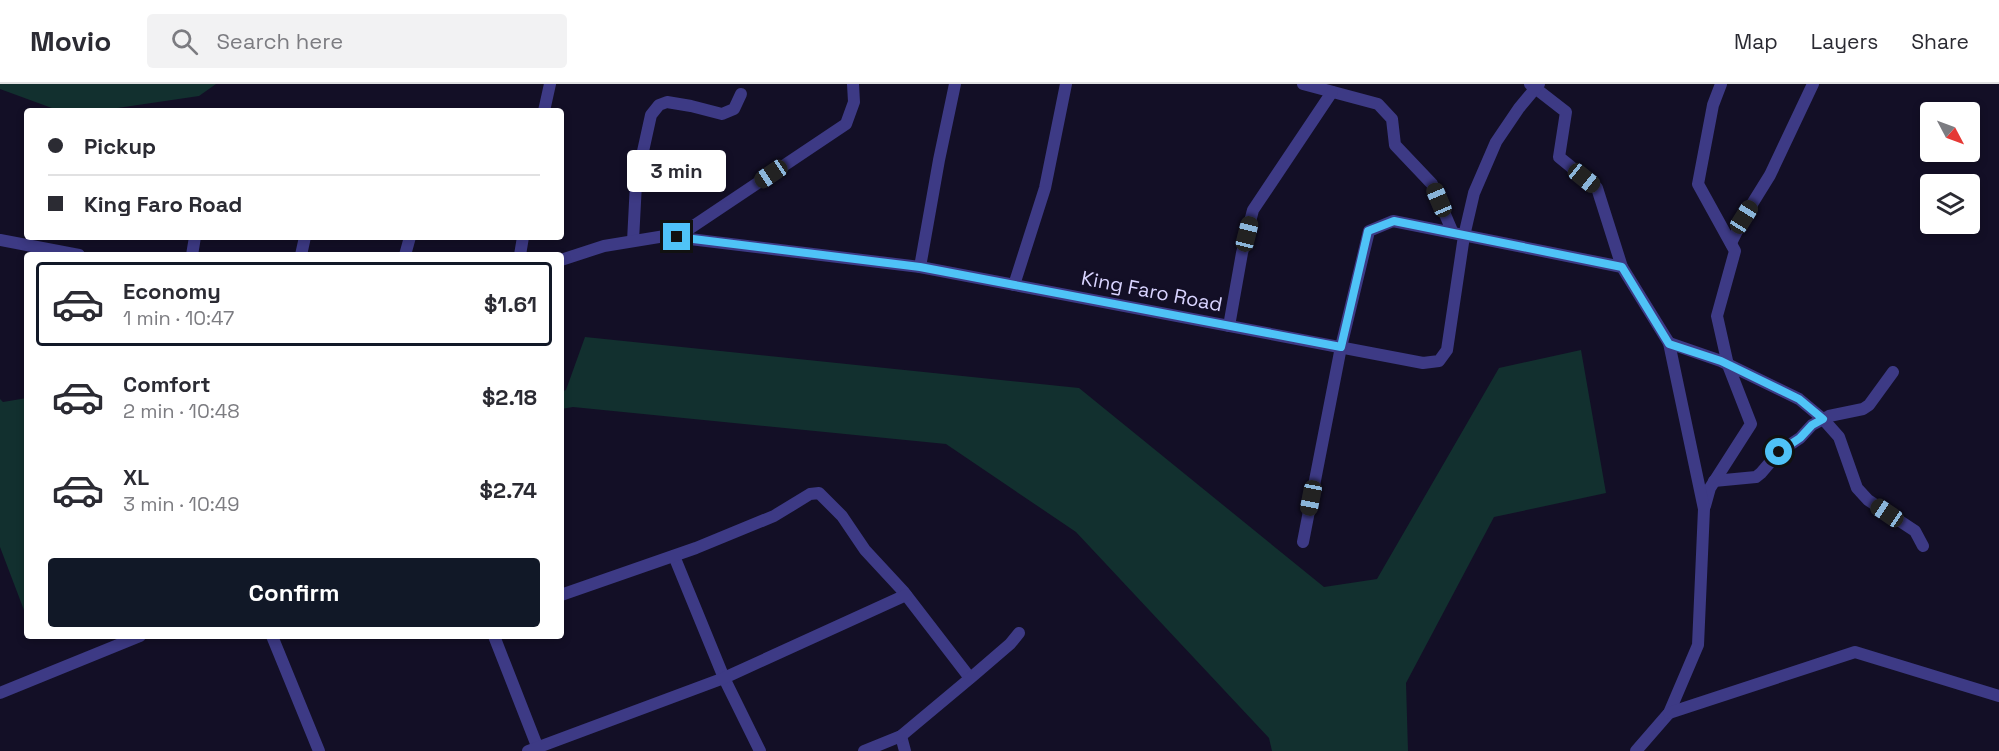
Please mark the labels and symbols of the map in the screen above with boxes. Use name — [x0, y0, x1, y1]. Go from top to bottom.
north arrow — [1920, 102, 1980, 162]
callout: 3 min — [628, 150, 726, 192]
car — [751, 156, 791, 192]
car — [1564, 160, 1604, 196]
car — [1424, 180, 1454, 220]
car — [1727, 197, 1761, 237]
car — [1234, 214, 1260, 254]
route end — [663, 223, 690, 250]
street label: King Faro Road — [1079, 265, 1225, 317]
route start — [1765, 438, 1792, 465]
car — [1299, 479, 1323, 517]
car — [1867, 495, 1907, 531]

